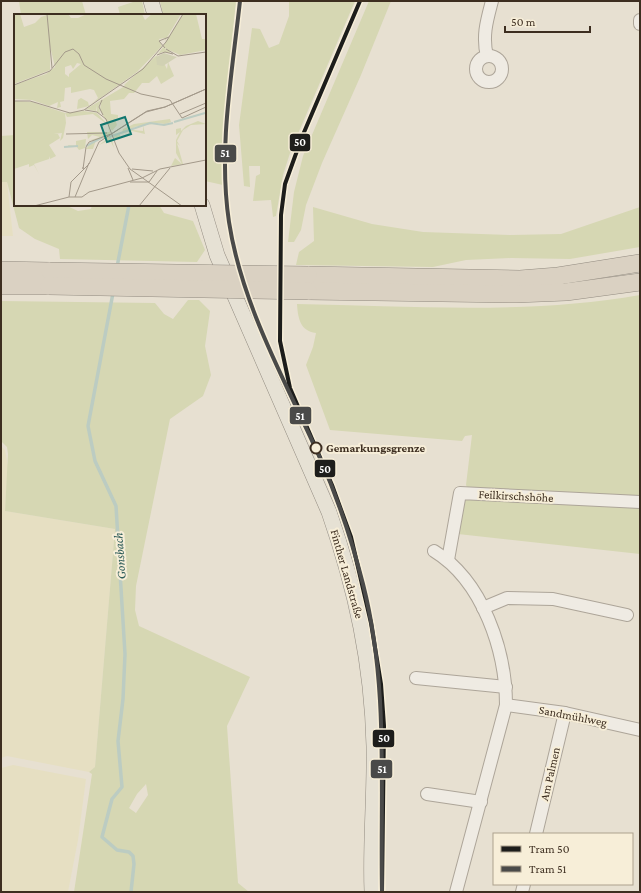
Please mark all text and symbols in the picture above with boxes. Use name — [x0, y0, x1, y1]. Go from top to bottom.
scale bar — [505, 8, 590, 34]
inset map — [14, 14, 206, 206]
text: 50 m — [511, 15, 536, 29]
line badge: 50 — [289, 133, 311, 152]
text: 50 — [294, 136, 306, 148]
line badge: 51 — [214, 144, 237, 163]
text: 51 — [220, 147, 230, 159]
line badge: 51 — [289, 406, 312, 425]
text: 51 — [295, 410, 305, 422]
marker: Gemarkungsgrenze — [309, 441, 323, 455]
place label: Gemarkungsgrenze — [326, 441, 426, 455]
line badge: 50 — [314, 459, 336, 478]
text: 50 — [319, 463, 331, 475]
street label: Feilkirschshöhe — [478, 487, 554, 505]
street label: Finther Landstraße — [328, 528, 366, 620]
water label: Gonsbach — [110, 532, 129, 580]
street label: Sandmühlweg — [538, 703, 609, 730]
line badge: 50 — [372, 729, 395, 748]
text: 50 — [378, 732, 390, 744]
street label: Am Palmen — [537, 745, 563, 802]
line badge: 51 — [370, 759, 393, 779]
text: 51 — [377, 763, 387, 775]
legend — [493, 833, 633, 885]
text: Tram 50 — [529, 842, 570, 856]
text: Tram 51 — [529, 862, 567, 876]

